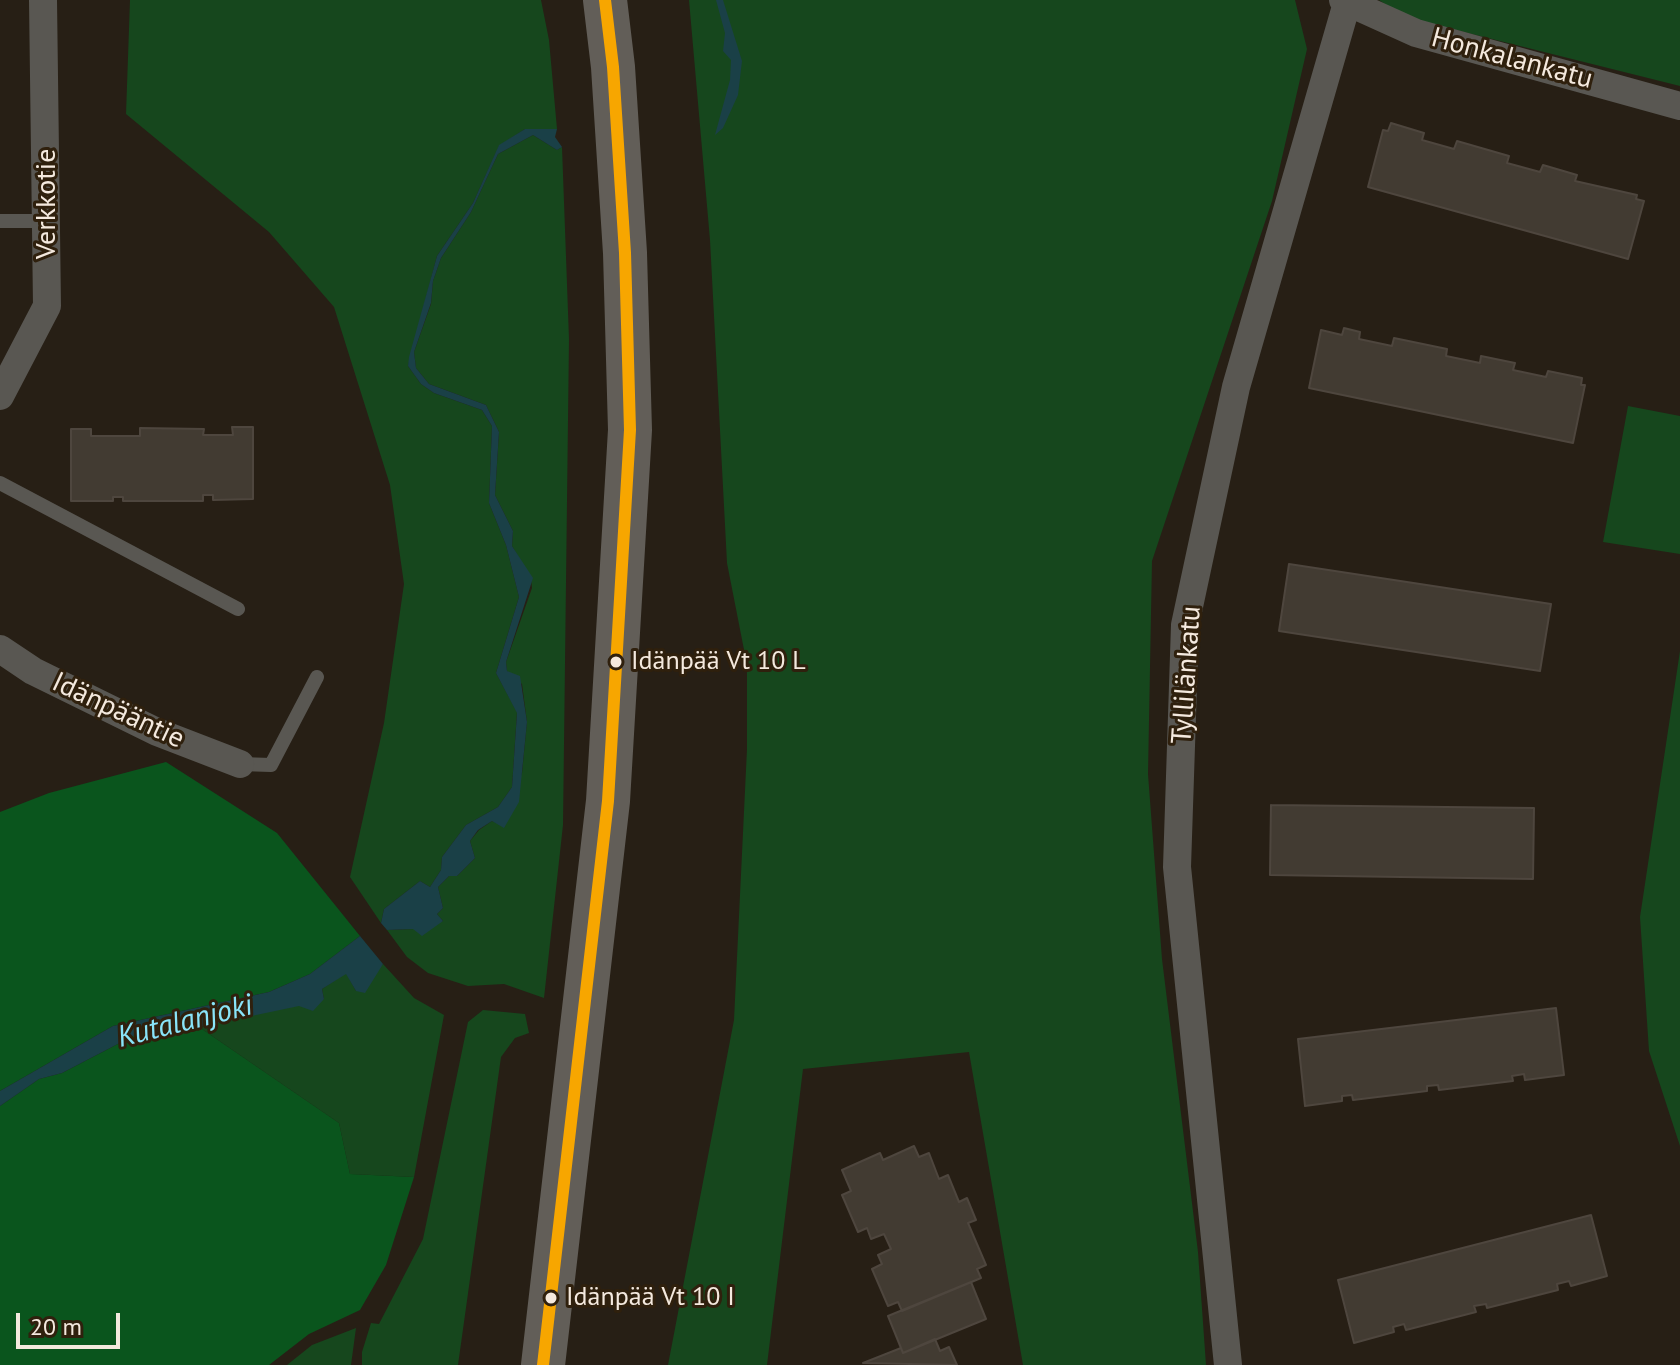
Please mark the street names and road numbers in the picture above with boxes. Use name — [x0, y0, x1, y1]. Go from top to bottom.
street label: Honkalankatu — [1428, 21, 1596, 97]
street label: Verkkotie — [30, 149, 64, 259]
street label: Tyllilänkatu — [1165, 605, 1209, 745]
street label: Idänpääntie — [47, 666, 189, 756]

